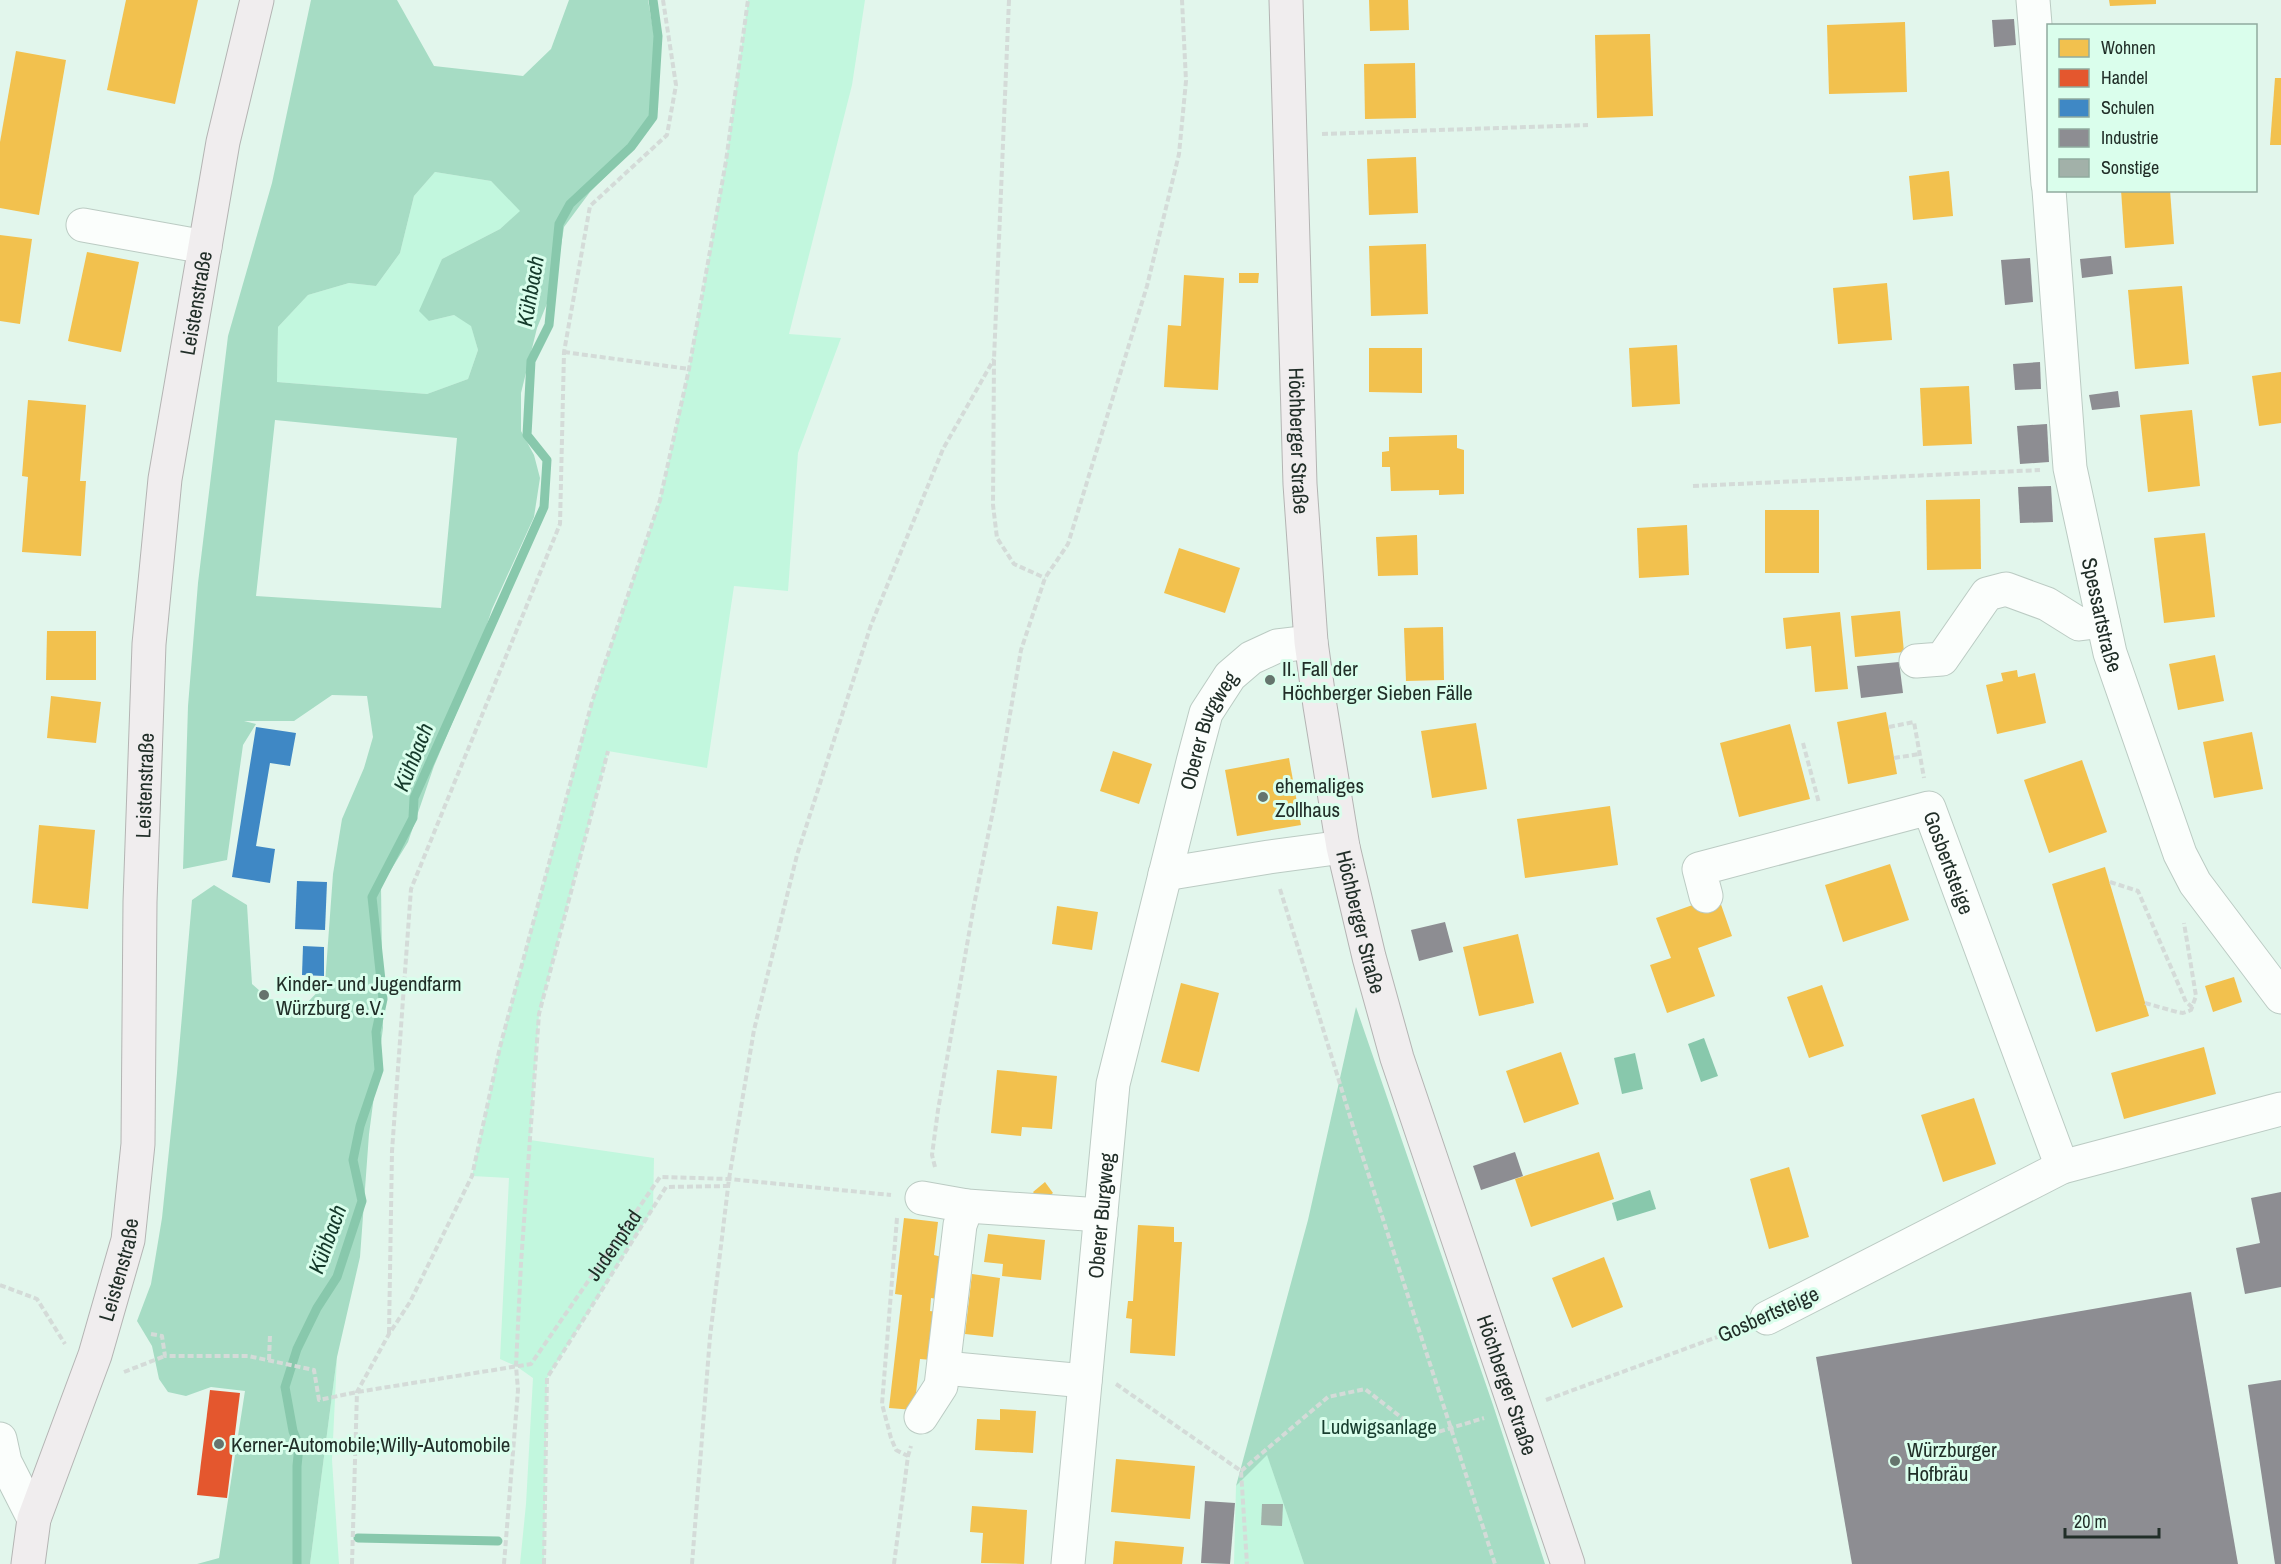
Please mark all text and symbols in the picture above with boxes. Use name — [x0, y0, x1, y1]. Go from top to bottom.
legend — [2047, 24, 2257, 192]
text: Wohnen — [2101, 35, 2156, 60]
text: Handel — [2101, 65, 2148, 90]
text: Schulen — [2101, 95, 2154, 120]
text: Industrie — [2101, 125, 2158, 150]
text: Sonstige — [2101, 155, 2159, 180]
street label: Leistenstraße — [172, 249, 219, 357]
water label: Kühbach — [509, 253, 551, 329]
street label: Höchberger Straße — [1282, 367, 1317, 515]
street label: Spessartstraße — [2075, 555, 2130, 676]
place label: II. Fall der Höchberger Sieben Fälle — [1282, 654, 1473, 707]
street label: Oberer Burgweg — [1172, 665, 1244, 793]
marker: II. Fall der Höchberger Sieben Fälle — [1263, 673, 1277, 687]
water label: Kühbach — [386, 718, 440, 796]
street label: Leistenstraße — [128, 732, 160, 839]
place label: ehemaliges Zollhaus — [1275, 771, 1364, 824]
marker: ehemaliges Zollhaus — [1256, 790, 1270, 804]
street label: Gosbertsteige — [1917, 807, 1982, 918]
street label: Höchberger Straße — [1330, 847, 1393, 997]
place label: Kinder- und Jugendfarm Würzburg e.V. — [276, 969, 462, 1022]
marker: Kinder- und Jugendfarm Würzburg e.V. — [257, 988, 271, 1002]
street label: Oberer Burgweg — [1080, 1151, 1121, 1280]
water label: Kühbach — [301, 1200, 353, 1278]
street label: Judenpfad — [578, 1204, 648, 1286]
street label: Leistenstraße — [91, 1217, 145, 1324]
street label: Gosbertsteige — [1713, 1279, 1823, 1349]
street label: Höchberger Straße — [1470, 1311, 1545, 1459]
park label: Ludwigsanlage — [1321, 1412, 1437, 1441]
place label: Kerner-Automobile;Willy-Automobile — [231, 1430, 510, 1459]
place label: Würzburger Hofbräu — [1907, 1435, 1997, 1488]
marker: Kerner-Automobile;Willy-Automobile — [212, 1437, 226, 1451]
marker: Würzburger Hofbräu — [1888, 1454, 1902, 1468]
scale bar — [2065, 1501, 2160, 1539]
text: 20 m — [2074, 1509, 2107, 1534]

